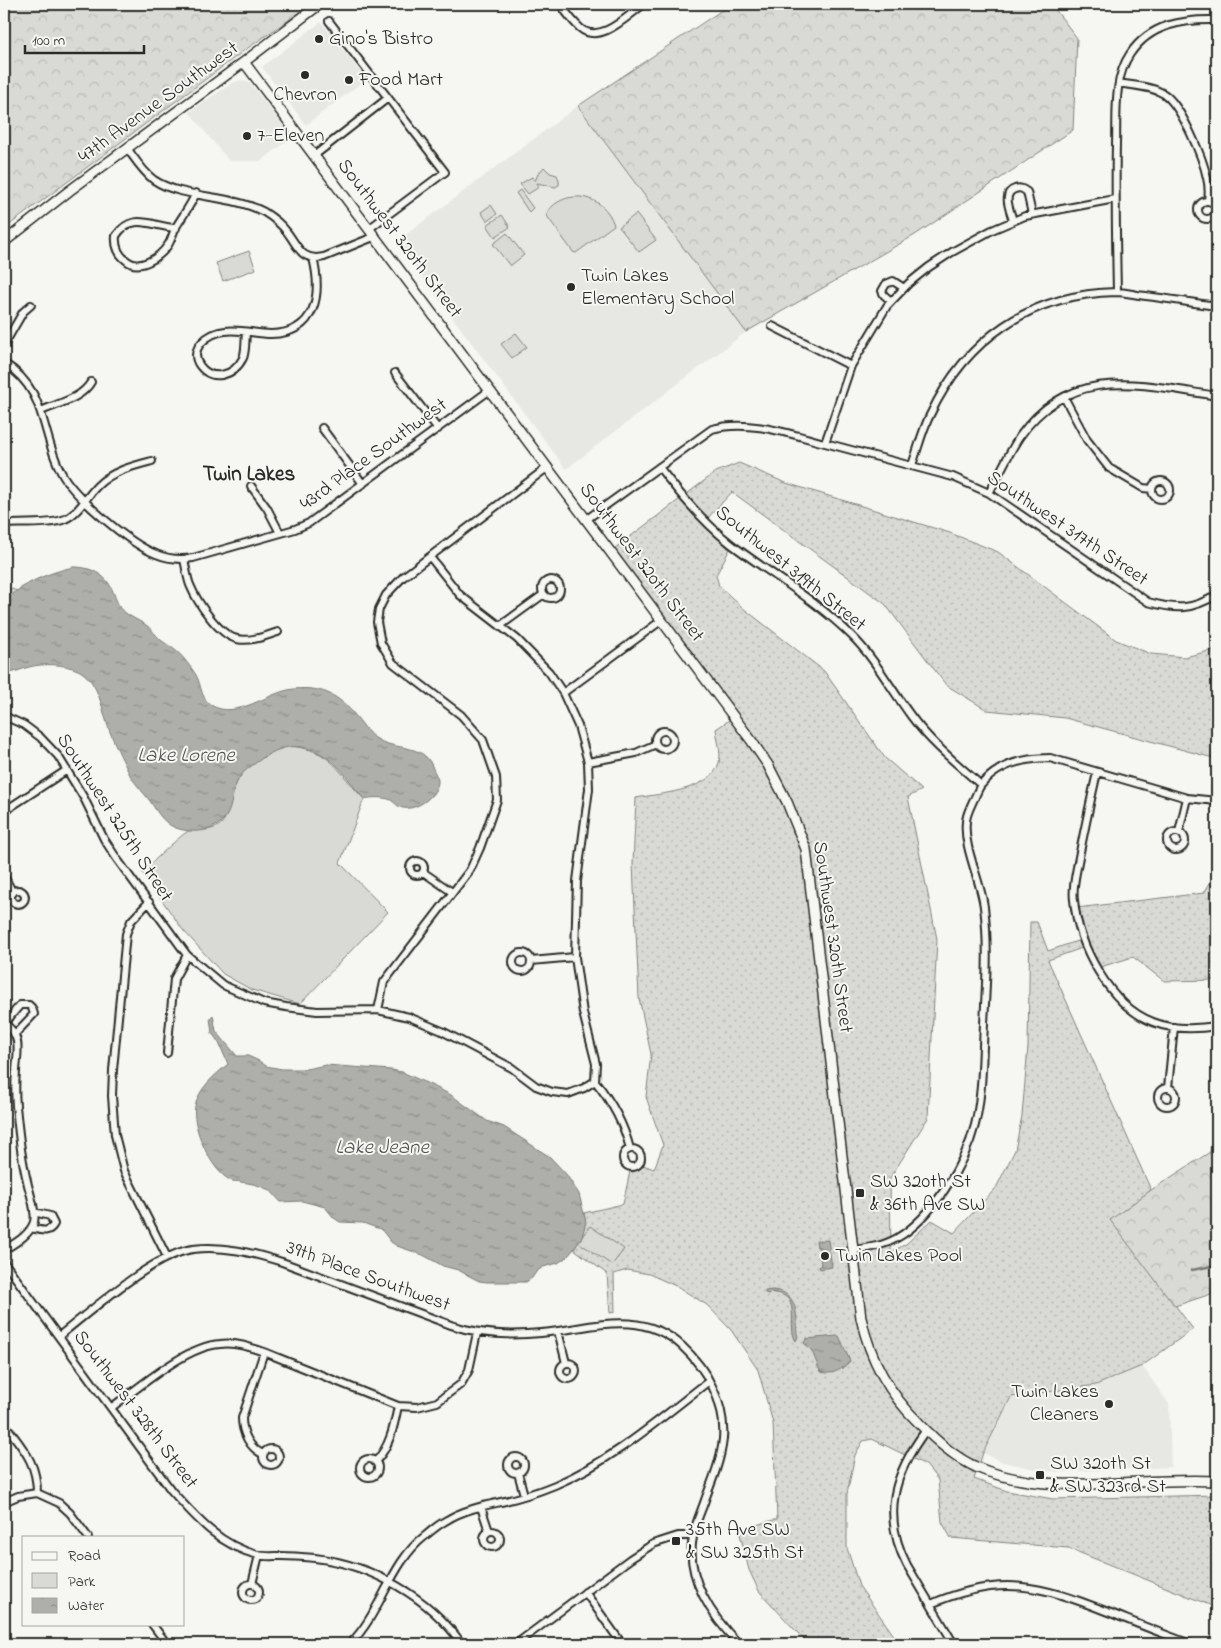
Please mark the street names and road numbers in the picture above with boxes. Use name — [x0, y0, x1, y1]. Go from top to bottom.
street label: 47th Avenue Southwest — [73, 35, 246, 171]
street label: Southwest 320th Street — [329, 153, 469, 325]
street label: 43rd Place Southwest — [294, 391, 454, 518]
street label: Southwest 317th Street — [980, 464, 1154, 594]
street label: Southwest 320th Street — [571, 477, 711, 649]
street label: Southwest 319th Street — [708, 499, 872, 639]
street label: Southwest 325th Street — [48, 728, 180, 908]
street label: Southwest 320th Street — [804, 839, 860, 1035]
street label: 39th Place Southwest — [282, 1234, 454, 1320]
street label: Southwest 328th Street — [66, 1325, 205, 1496]

